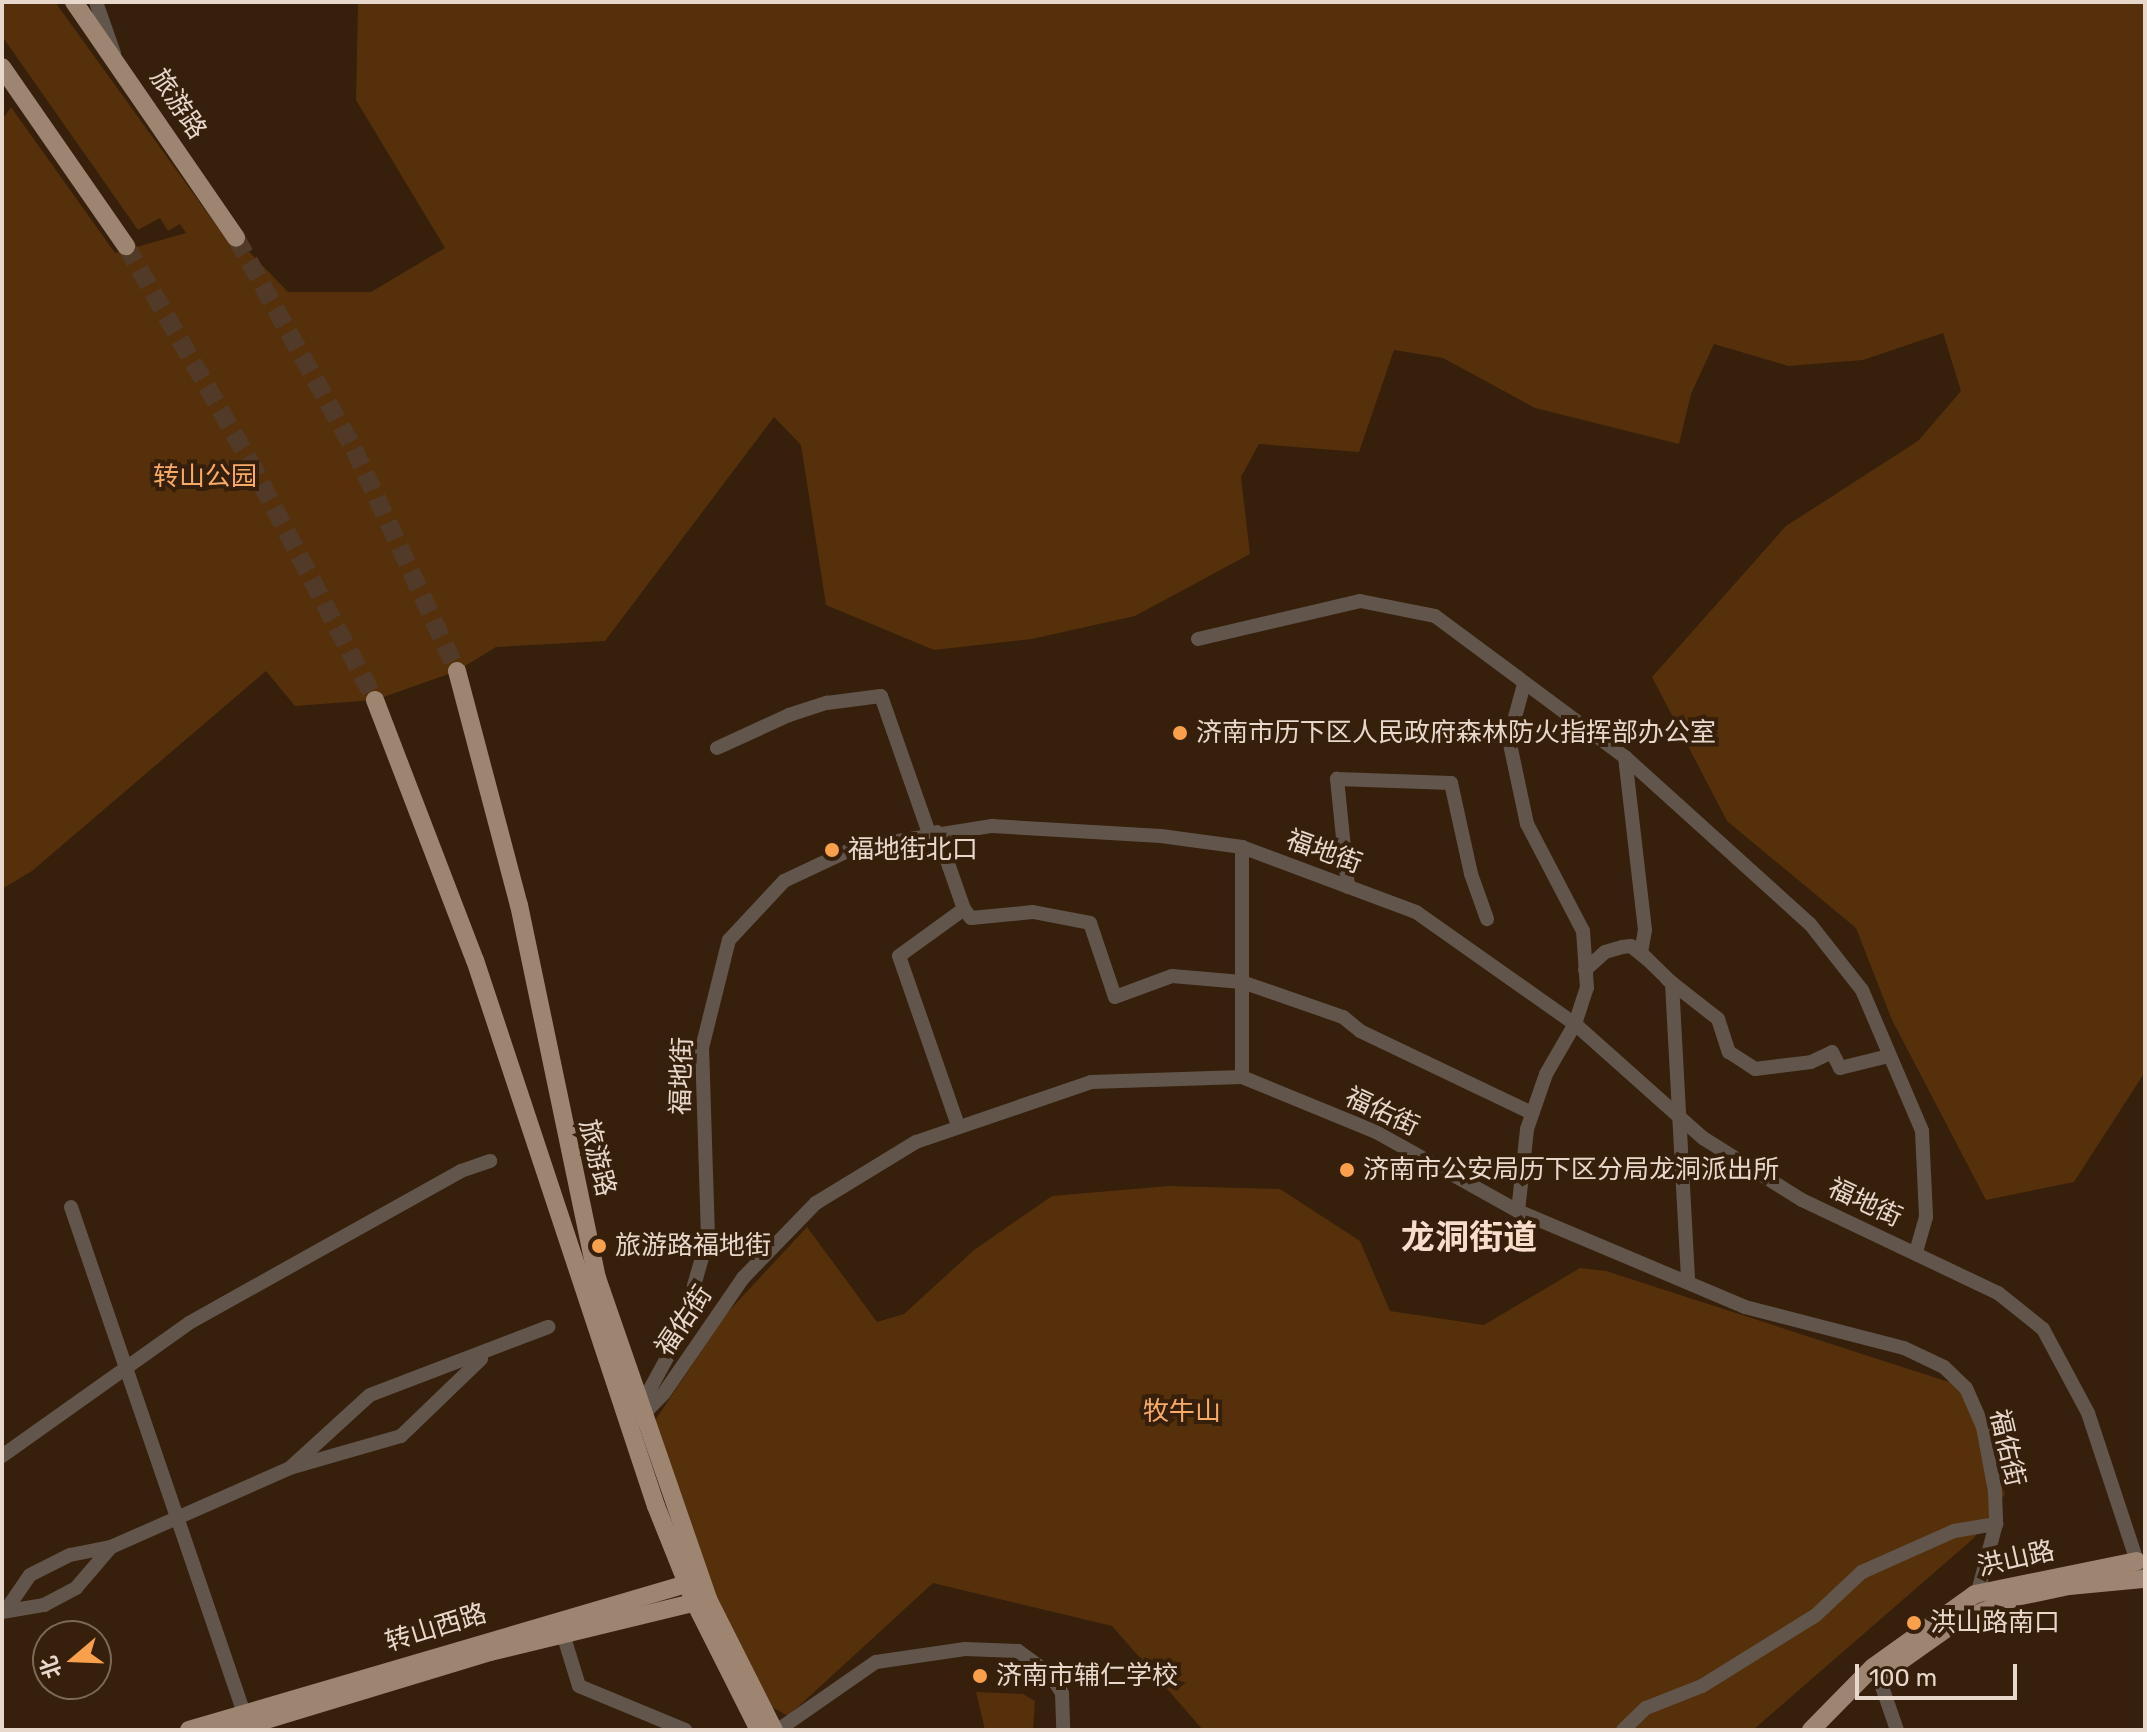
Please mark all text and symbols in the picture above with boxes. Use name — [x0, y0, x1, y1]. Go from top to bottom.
street label: 旅游路 — [143, 63, 213, 145]
park label: 转山公园 — [153, 461, 257, 493]
place label: 济南市历下区人民政府森林防火指挥部办公室 — [1196, 717, 1716, 749]
marker: 济南市历下区人民政府森林防火指挥部办公室 — [1171, 724, 1189, 742]
street label: 福地街 — [1282, 824, 1366, 880]
place label: 福地街北口 — [848, 834, 978, 866]
marker: 福地街北口 — [823, 841, 841, 859]
street label: 福地街 — [665, 1036, 699, 1116]
street label: 福佑街 — [1340, 1081, 1424, 1143]
street label: 旅游路 — [572, 1116, 622, 1200]
place label: 济南市公安局历下区分局龙洞派出所 — [1363, 1154, 1779, 1186]
marker: 济南市公安局历下区分局龙洞派出所 — [1338, 1161, 1356, 1179]
street label: 福地街 — [1823, 1172, 1907, 1234]
district label: 龙洞街道 — [1401, 1218, 1537, 1258]
place label: 旅游路福地街 — [615, 1230, 771, 1262]
marker: 旅游路福地街 — [590, 1237, 608, 1255]
street label: 福佑街 — [649, 1280, 719, 1362]
park label: 牧牛山 — [1143, 1396, 1221, 1428]
street label: 福佑街 — [1983, 1406, 2031, 1490]
street label: 洪山路 — [1974, 1535, 2058, 1583]
street label: 转山西路 — [382, 1598, 490, 1658]
place label: 洪山路南口 — [1930, 1607, 2060, 1639]
marker: 洪山路南口 — [1905, 1614, 1923, 1632]
north arrow — [32, 1620, 112, 1700]
scale bar — [1859, 1648, 2021, 1698]
text: 北 — [34, 1653, 67, 1682]
place label: 济南市辅仁学校 — [996, 1660, 1178, 1692]
text: 100 m — [1869, 1664, 1937, 1692]
marker: 济南市辅仁学校 — [971, 1667, 989, 1685]

